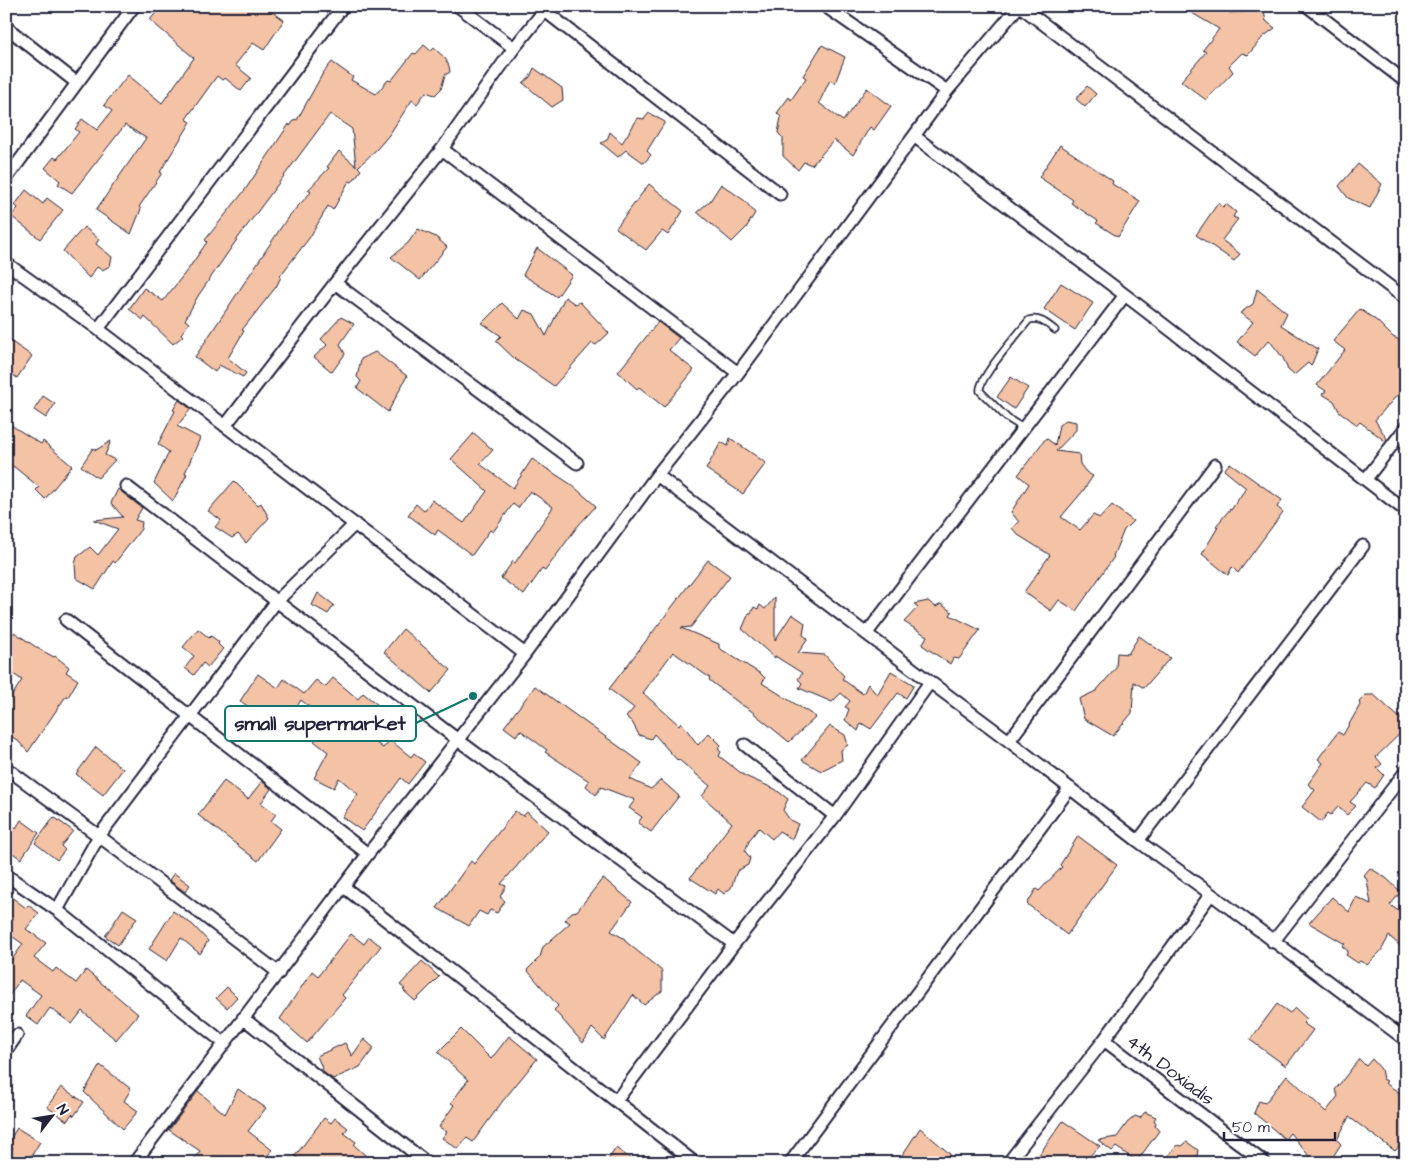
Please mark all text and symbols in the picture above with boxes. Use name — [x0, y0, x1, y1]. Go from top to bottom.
callout: small supermarket — [225, 706, 416, 741]
text: small supermarket — [234, 710, 407, 738]
street label: 4th Doxiadis — [1120, 1028, 1220, 1112]
north arrow — [28, 1092, 78, 1142]
text: N — [51, 1101, 73, 1119]
scale bar — [1224, 1109, 1336, 1141]
text: 50 m — [1232, 1117, 1270, 1138]

